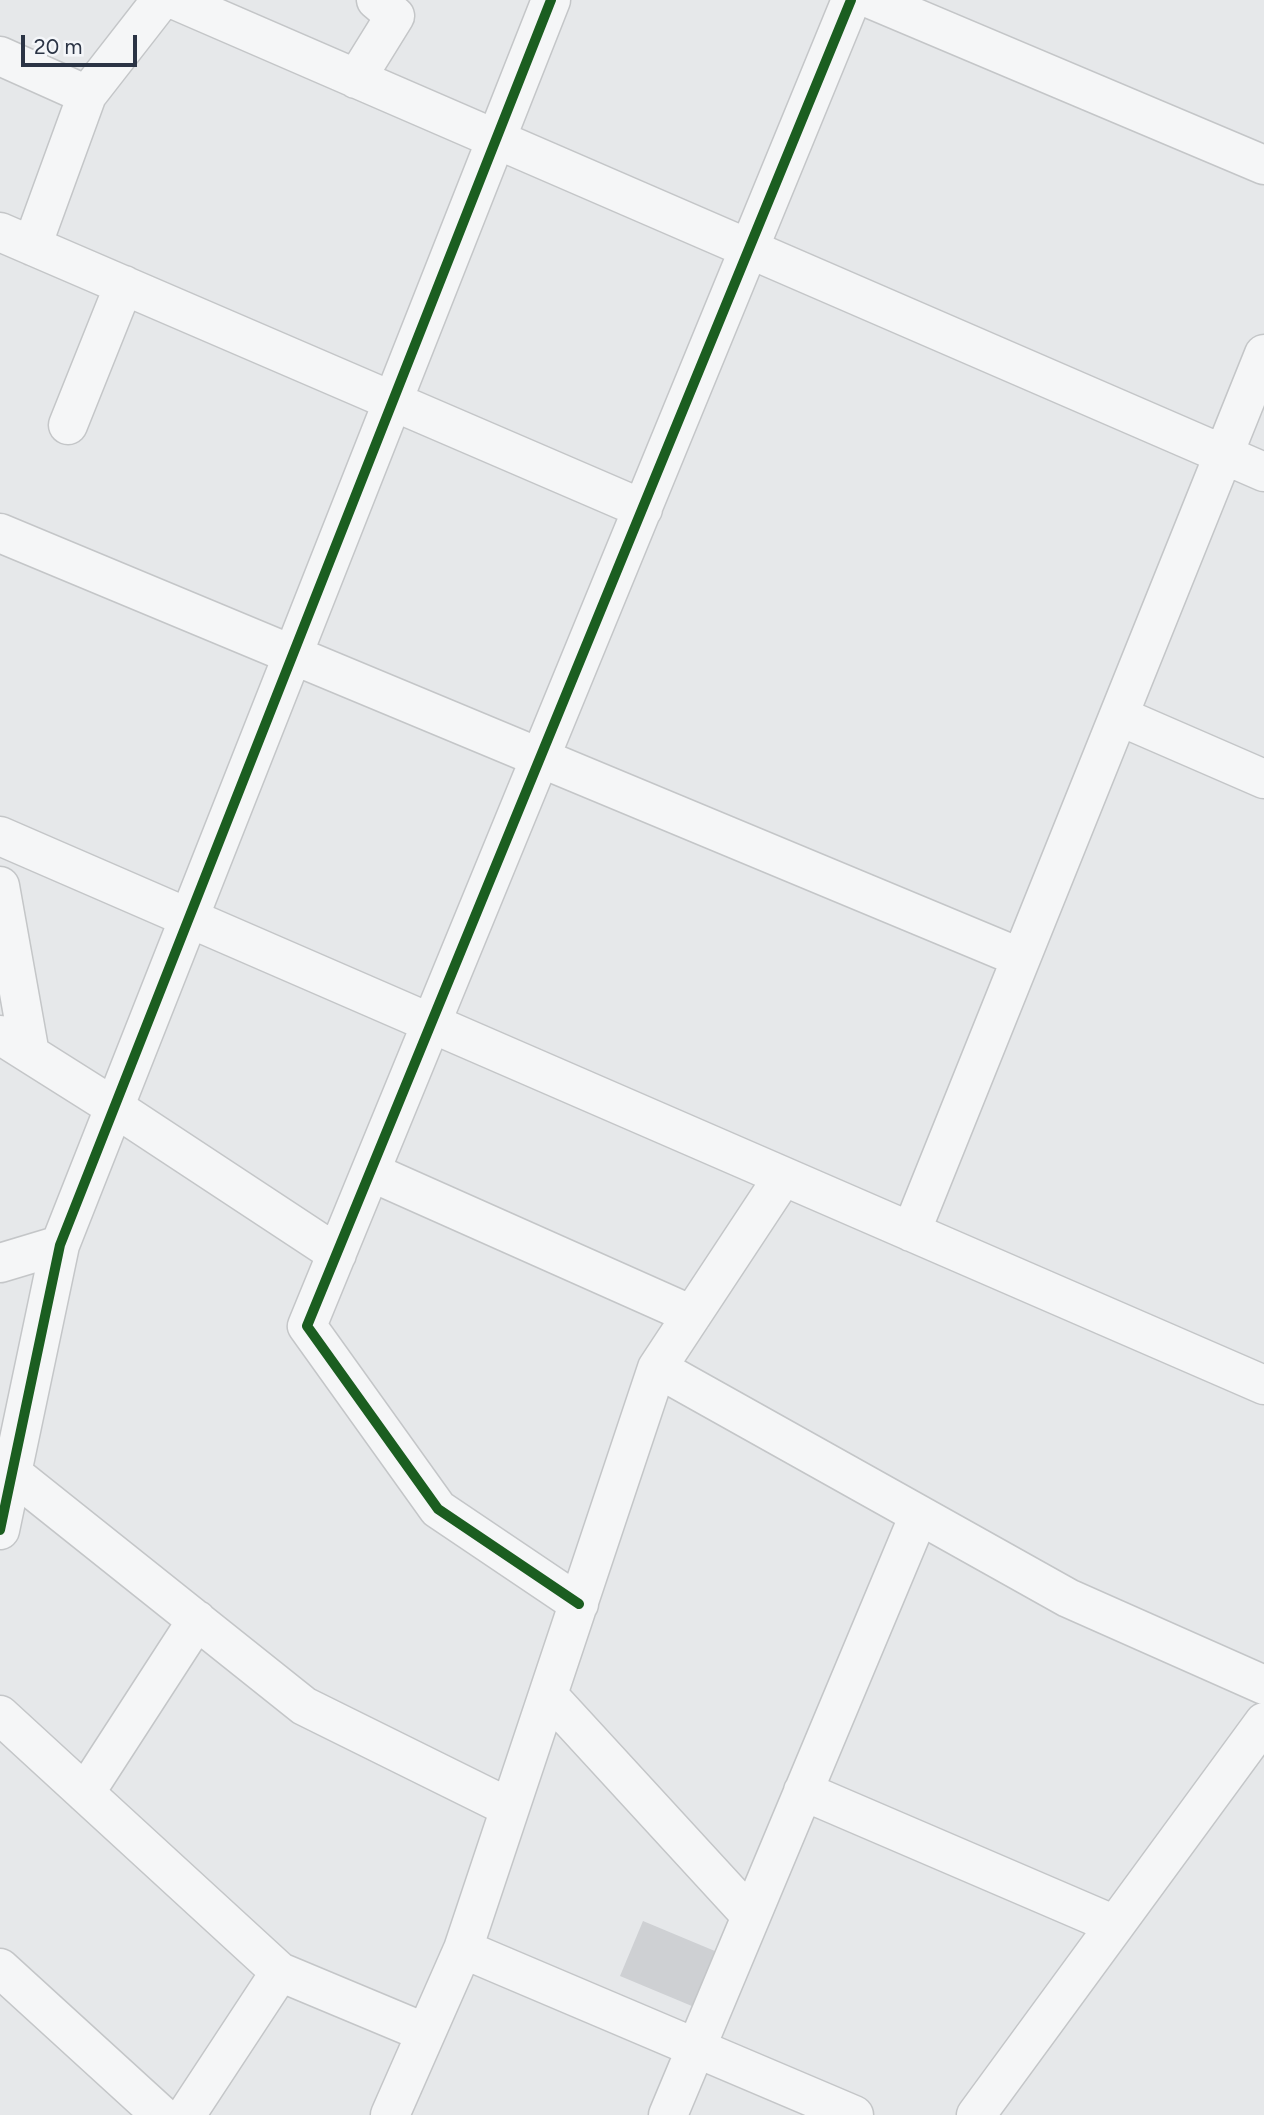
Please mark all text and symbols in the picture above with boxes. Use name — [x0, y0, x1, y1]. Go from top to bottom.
scale bar — [24, 21, 140, 65]
text: 20 m — [34, 34, 82, 59]

